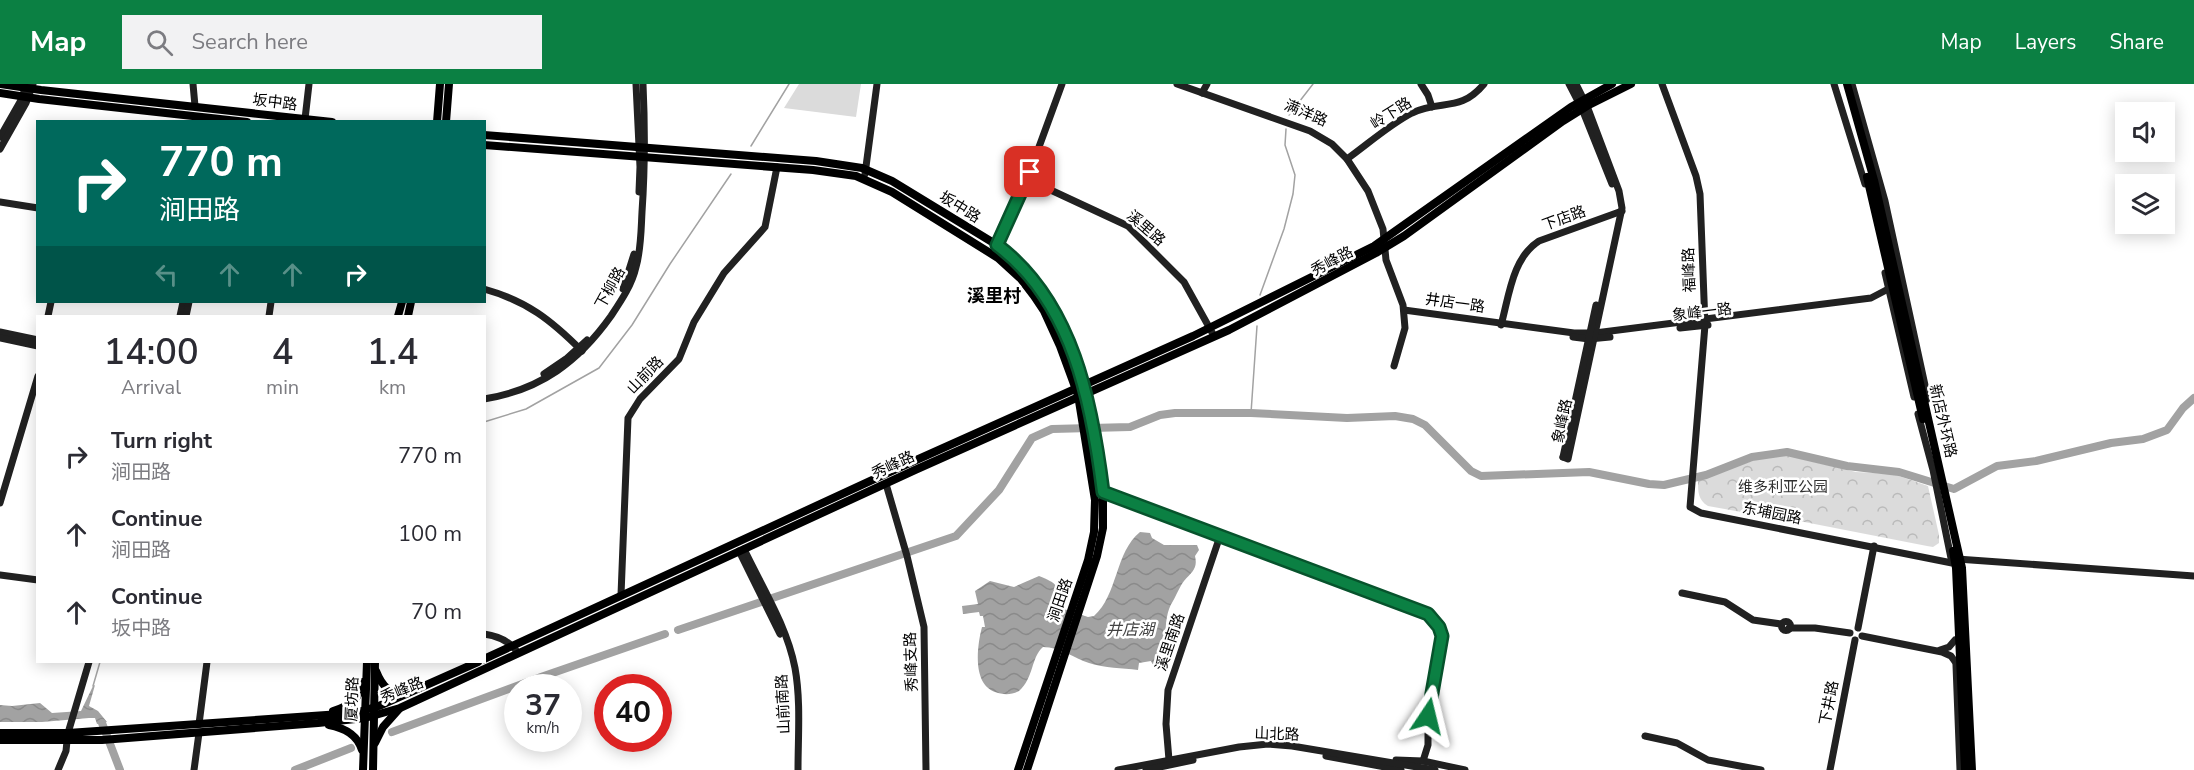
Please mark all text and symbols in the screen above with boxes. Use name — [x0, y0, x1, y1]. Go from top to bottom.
search box — [122, 15, 542, 69]
text: Map — [30, 23, 86, 61]
icon: search — [143, 26, 176, 59]
text: Search here — [191, 27, 308, 57]
text: Map — [1940, 28, 1982, 56]
text: Layers — [2015, 28, 2076, 56]
text: Share — [2109, 28, 2164, 56]
street label: 坂中路 — [251, 89, 299, 115]
street label: 岭下路 — [1367, 93, 1415, 133]
street label: 满洋路 — [1281, 95, 1331, 131]
map controls — [2115, 102, 2175, 234]
button: sound — [2115, 102, 2175, 162]
text: 770 m — [159, 134, 283, 191]
icon: right — [60, 144, 138, 222]
pin — [1004, 146, 1055, 197]
icon: arrive — [1013, 155, 1046, 188]
button: layers — [2115, 174, 2175, 234]
street label: 坂中路 — [936, 187, 984, 227]
text: 涧田路 — [159, 192, 240, 229]
street label: 下店路 — [1539, 201, 1589, 235]
street label: 溪里路 — [1122, 206, 1170, 250]
street label: 秀峰路 — [1307, 242, 1357, 280]
street label: 福峰路 — [1678, 247, 1700, 293]
icon: left — [150, 258, 183, 291]
icon: ahead — [213, 258, 246, 291]
icon: ahead — [276, 258, 309, 291]
icon: right — [339, 258, 372, 291]
street label: 下柳路 — [590, 263, 630, 313]
district label: 溪里村 — [967, 284, 1021, 308]
street label: 井店一路 — [1424, 289, 1486, 317]
street label: 象峰一路 — [1671, 298, 1733, 326]
text: 14:00 — [104, 328, 198, 377]
text: 4 — [272, 328, 293, 377]
text: 1.4 — [367, 328, 418, 377]
street label: 山前路 — [622, 352, 668, 398]
text: Arrival — [121, 374, 181, 401]
text: min — [266, 374, 299, 401]
text: km — [379, 374, 406, 401]
street label: 新店外环路 — [1925, 382, 1961, 460]
street label: 象峰路 — [1548, 397, 1576, 445]
text: Turn right — [111, 426, 212, 456]
icon: right — [60, 440, 93, 473]
text: 770 m — [398, 441, 462, 471]
street label: 秀峰路 — [868, 446, 918, 484]
text: 涧田路 — [111, 459, 171, 486]
park label: 维多利亚公园 — [1738, 477, 1828, 497]
street label: 东埔园路 — [1741, 497, 1803, 529]
text: Continue — [111, 504, 202, 534]
icon: ahead — [60, 518, 93, 551]
text: 100 m — [398, 519, 462, 549]
text: 涧田路 — [111, 537, 171, 564]
street label: 涧田路 — [1043, 575, 1077, 625]
text: Continue — [111, 582, 202, 612]
icon: ahead — [60, 596, 93, 629]
text: 70 m — [411, 597, 462, 627]
street label: 溪里南路 — [1151, 610, 1189, 674]
text: 坂中路 — [111, 615, 171, 642]
water label: 井店湖 — [1106, 619, 1157, 641]
street label: 秀峰支路 — [900, 632, 922, 692]
street label: 秀峰路 — [377, 672, 427, 708]
speed limit sign: 40 — [594, 674, 672, 752]
street label: 山前南路 — [771, 674, 795, 734]
street label: 厦坊路 — [341, 676, 363, 722]
street label: 下井路 — [1815, 679, 1843, 727]
position arrow — [1396, 684, 1460, 748]
text: 37 — [525, 685, 561, 726]
text: km/h — [526, 718, 560, 738]
street label: 山北路 — [1254, 723, 1300, 745]

